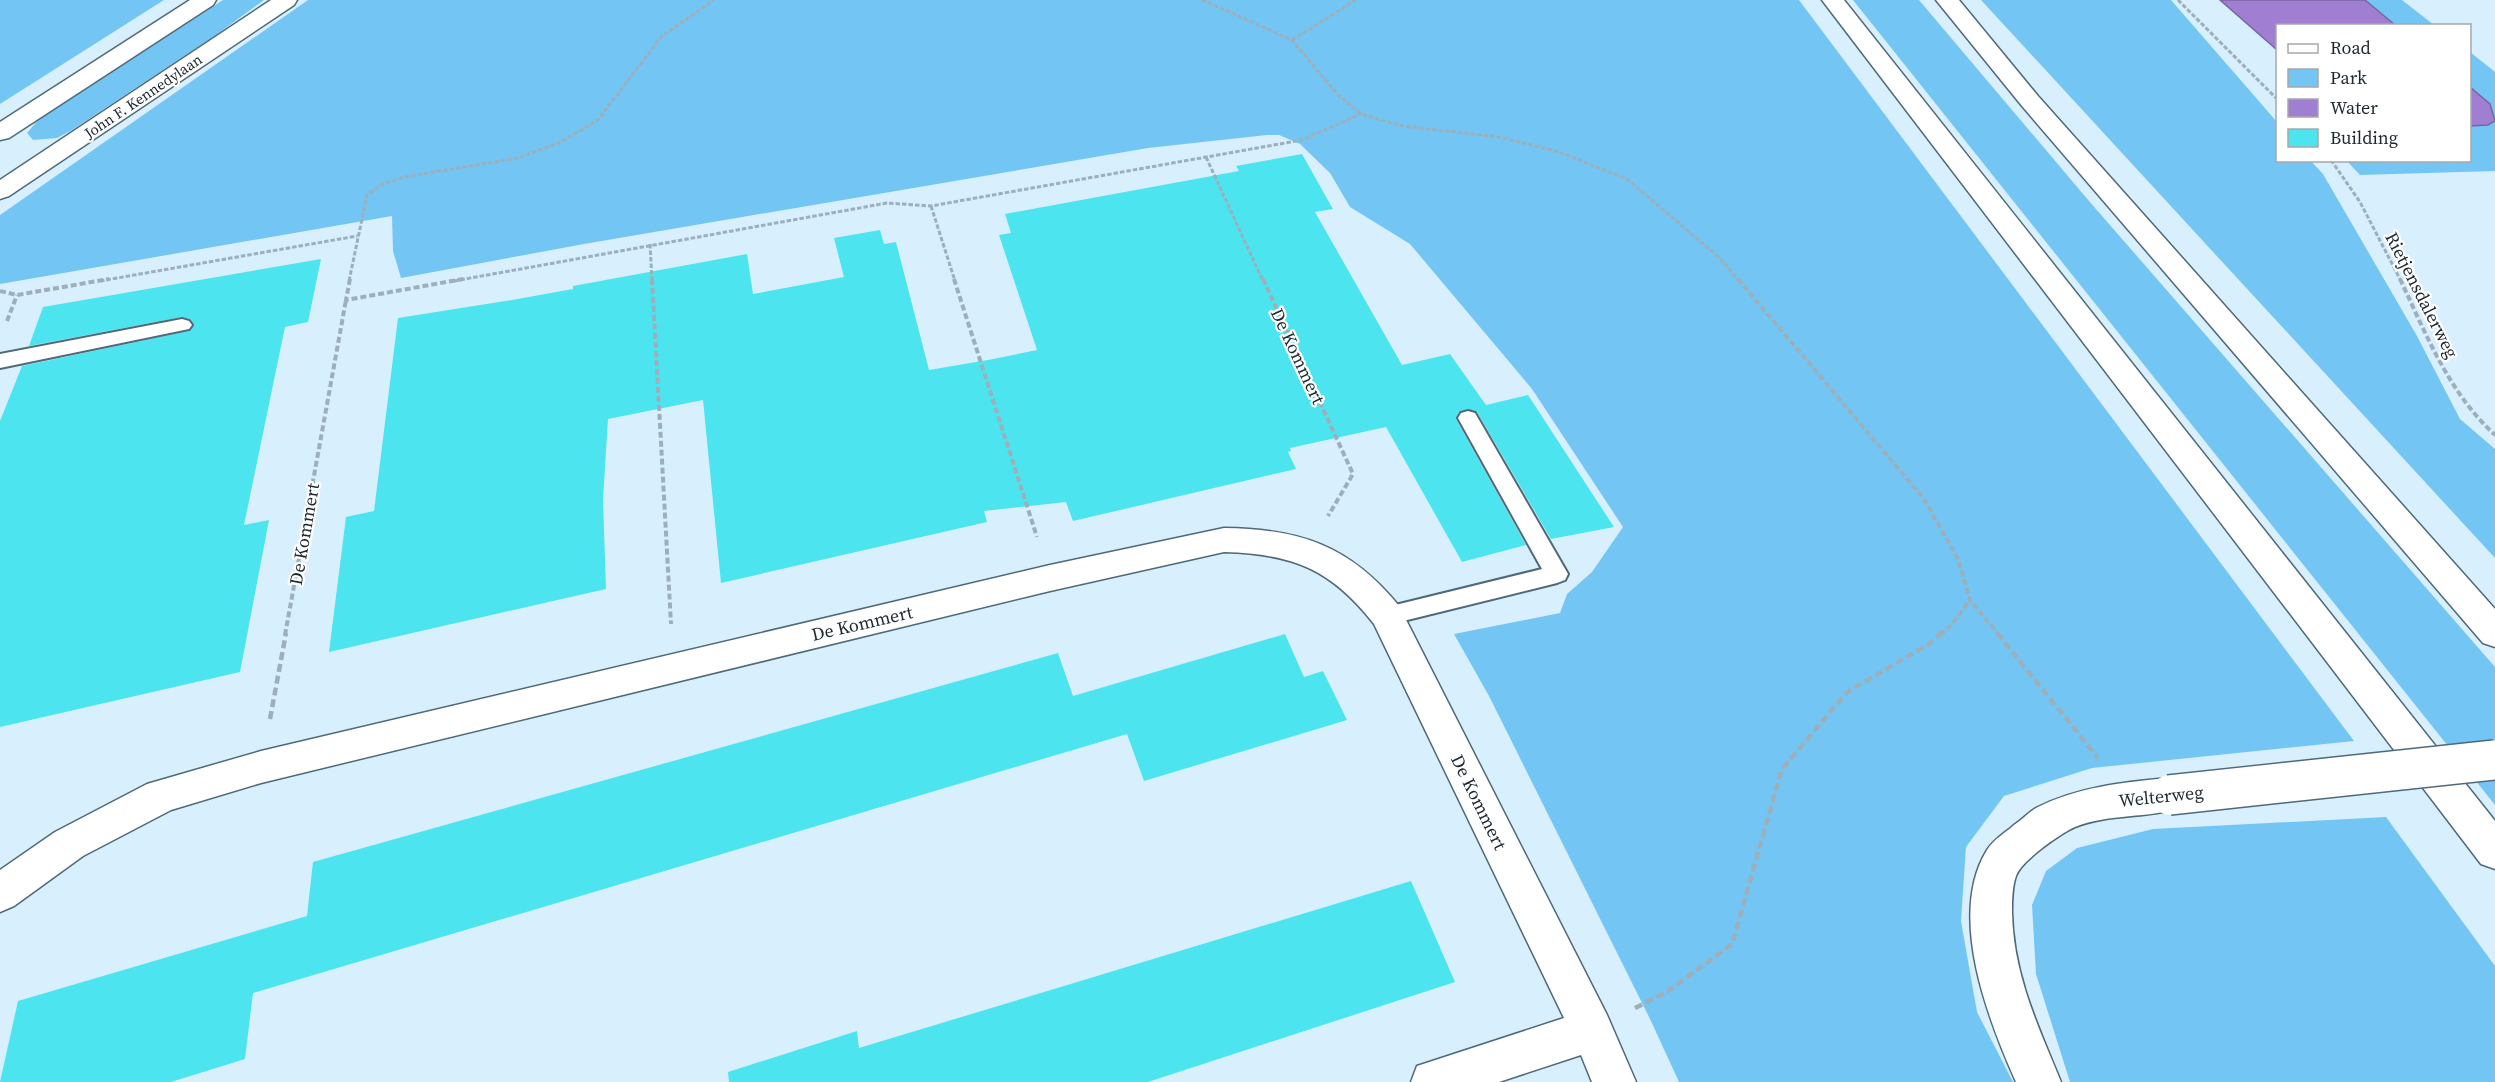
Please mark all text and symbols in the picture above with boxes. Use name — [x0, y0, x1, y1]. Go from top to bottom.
legend — [2276, 24, 2471, 162]
text: Road — [2330, 35, 2371, 60]
street label: John F. Kennedylaan — [79, 49, 206, 144]
text: Park — [2330, 65, 2367, 90]
text: Water — [2330, 95, 2378, 120]
text: Building — [2330, 125, 2398, 150]
street label: Rietjensdalerweg — [2379, 228, 2465, 362]
street label: De Kommert — [1265, 304, 1331, 408]
street label: De Kommert — [283, 481, 325, 587]
street label: De Kommert — [809, 599, 915, 647]
street label: De Kommert — [1445, 750, 1513, 854]
street label: Welterweg — [2117, 779, 2205, 813]

